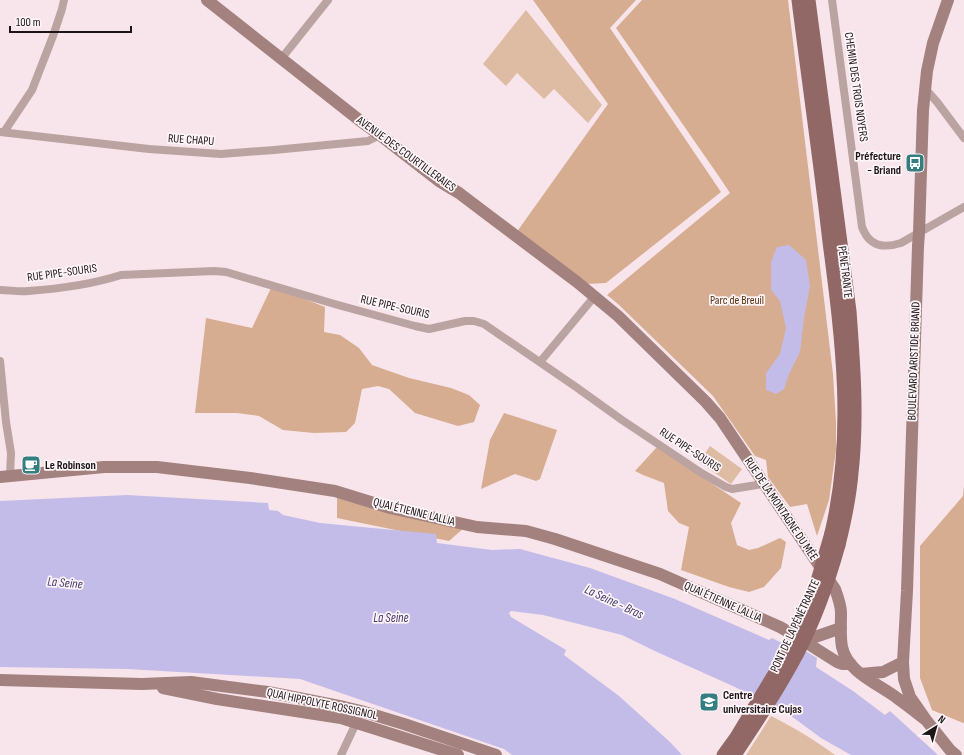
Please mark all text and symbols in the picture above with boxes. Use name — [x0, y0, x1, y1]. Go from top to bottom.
scale bar — [10, 8, 131, 34]
text: 100 m — [16, 15, 41, 30]
street label: CHEMIN DES TROIS NOYERS — [841, 31, 871, 143]
street label: AVENUE DES COURTILLERAIES — [353, 112, 459, 195]
street label: RUE CHAPU — [167, 131, 215, 149]
place label: Préfecture - Briand — [855, 149, 901, 178]
bus stop icon: Préfecture - Briand — [904, 152, 926, 174]
street label: PÉNÉTRANTE — [834, 245, 856, 299]
street label: RUE PIPE-SOURIS — [26, 261, 98, 285]
street label: RUE PIPE-SOURIS — [359, 292, 431, 322]
park label: Parc de Breuil — [710, 293, 764, 308]
street label: BOULEVARD ARISTIDE BRIAND — [904, 301, 924, 421]
street label: RUE PIPE-SOURIS — [656, 425, 724, 475]
cafe icon: Le Robinson — [20, 454, 42, 476]
street label: RUE DE LA MONTAGNE DU MÉE — [741, 455, 821, 563]
place label: Le Robinson — [45, 458, 96, 473]
street label: QUAI ÉTIENNE LALLIA — [372, 495, 457, 530]
water label: La Seine — [47, 573, 83, 593]
street label: PONT DE LA PÉNÉTRANTE — [767, 577, 823, 675]
street label: QUAI ÉTIENNE LALLIA — [682, 578, 765, 626]
water label: La Seine - Bras — [582, 581, 646, 623]
water label: La Seine — [373, 610, 409, 626]
street label: QUAI HIPPOLYTE ROSSIGNOL — [265, 685, 379, 723]
place label: Centre universitaire Cujas — [723, 688, 802, 717]
school or university icon: Centre universitaire Cujas — [698, 691, 720, 713]
north arrow — [916, 707, 956, 747]
text: N — [935, 712, 948, 726]

